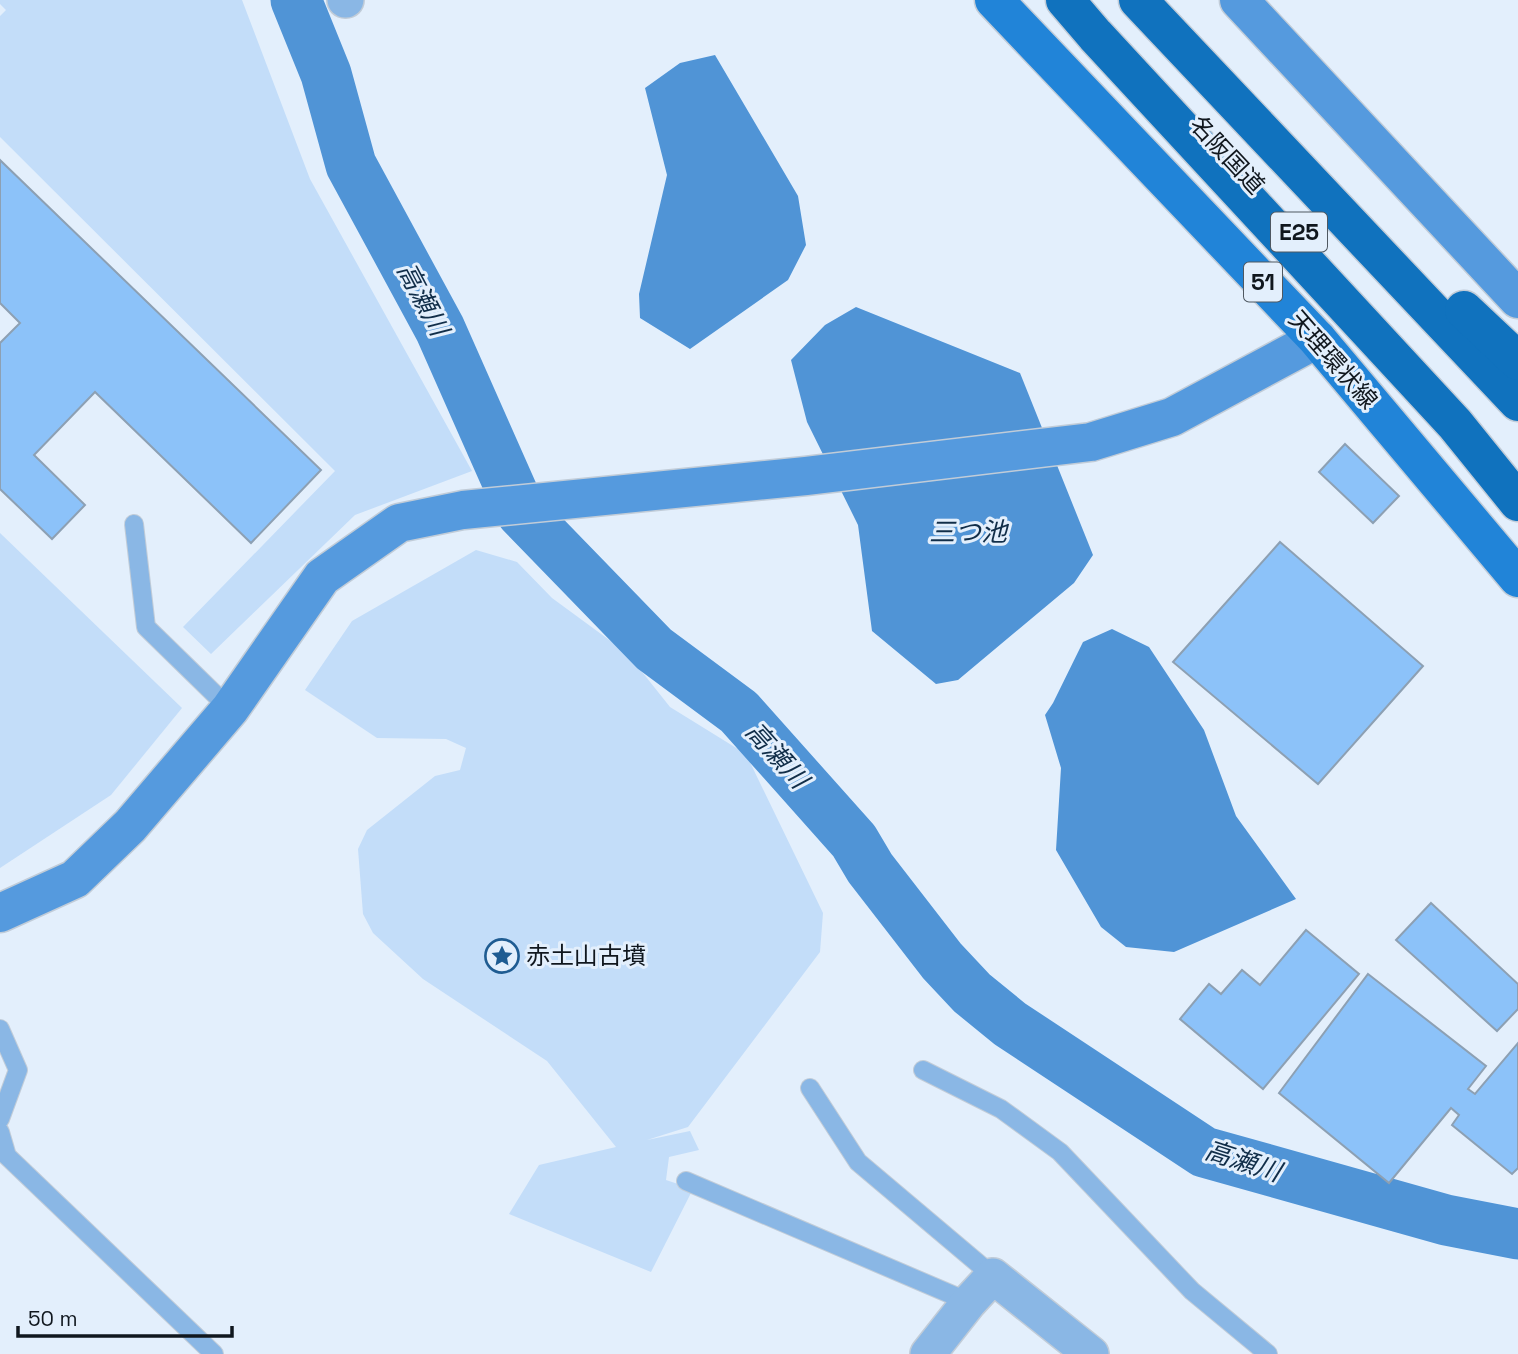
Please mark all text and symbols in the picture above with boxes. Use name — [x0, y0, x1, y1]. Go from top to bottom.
street label: 名阪国道 — [1183, 109, 1271, 200]
road number: E25 — [1271, 213, 1327, 252]
water label: 高瀬川 — [390, 257, 458, 344]
road number: 51 — [1244, 262, 1282, 302]
street label: 天理環状線 — [1282, 304, 1384, 415]
water label: 三つ池 — [929, 515, 1010, 549]
water label: 高瀬川 — [738, 715, 818, 798]
place icon: 赤土山古墳 — [483, 937, 521, 975]
place label: 赤土山古墳 — [526, 940, 646, 971]
water label: 高瀬川 — [1201, 1133, 1288, 1190]
scale bar — [18, 1294, 231, 1338]
text: 50 m — [28, 1305, 78, 1332]

